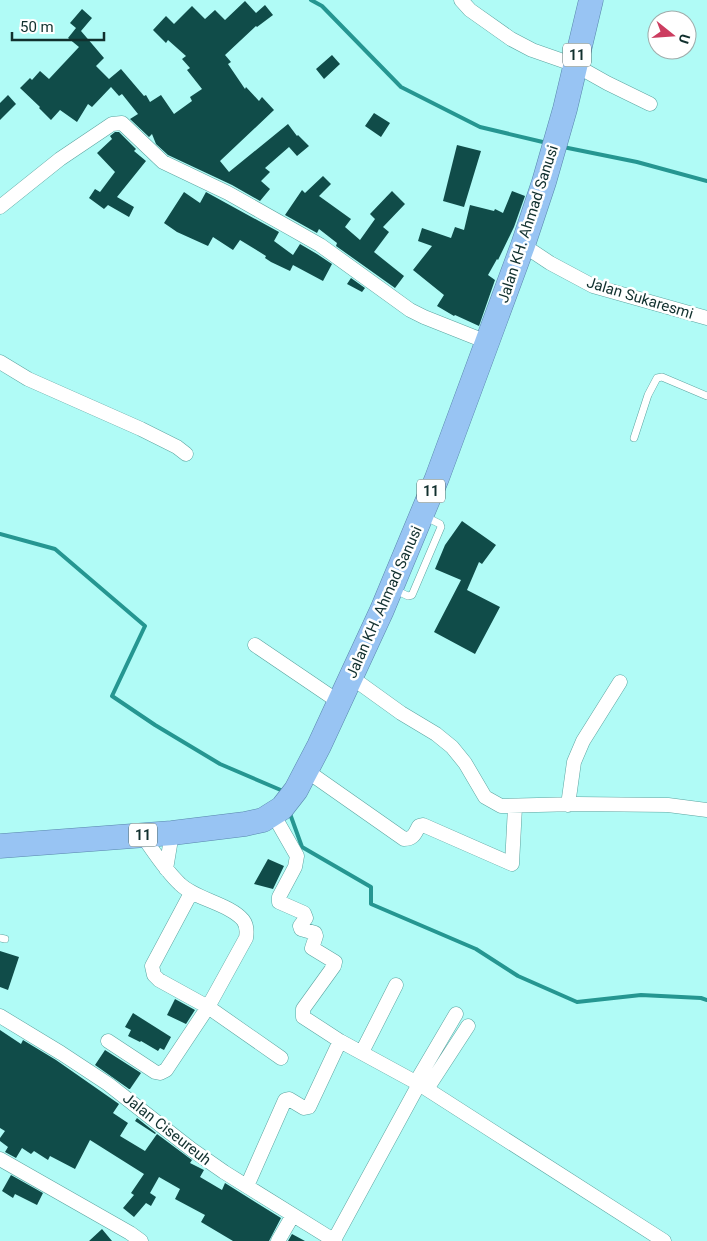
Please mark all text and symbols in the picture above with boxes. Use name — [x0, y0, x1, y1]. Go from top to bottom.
scale bar — [12, 10, 105, 42]
north arrow — [647, 10, 697, 60]
text: 50 m — [20, 18, 54, 36]
text: U — [675, 32, 693, 46]
road number: 11 — [563, 44, 591, 66]
street label: Jalan KH. Ahmad Sanusi — [494, 143, 562, 305]
street label: Jalan Sukaresmi — [584, 273, 696, 323]
road number: 11 — [417, 480, 445, 502]
street label: Jalan KH. Ahmad Sanusi — [342, 523, 426, 681]
road number: 11 — [129, 824, 157, 846]
street label: Jalan Ciseureuh — [119, 1089, 215, 1169]

